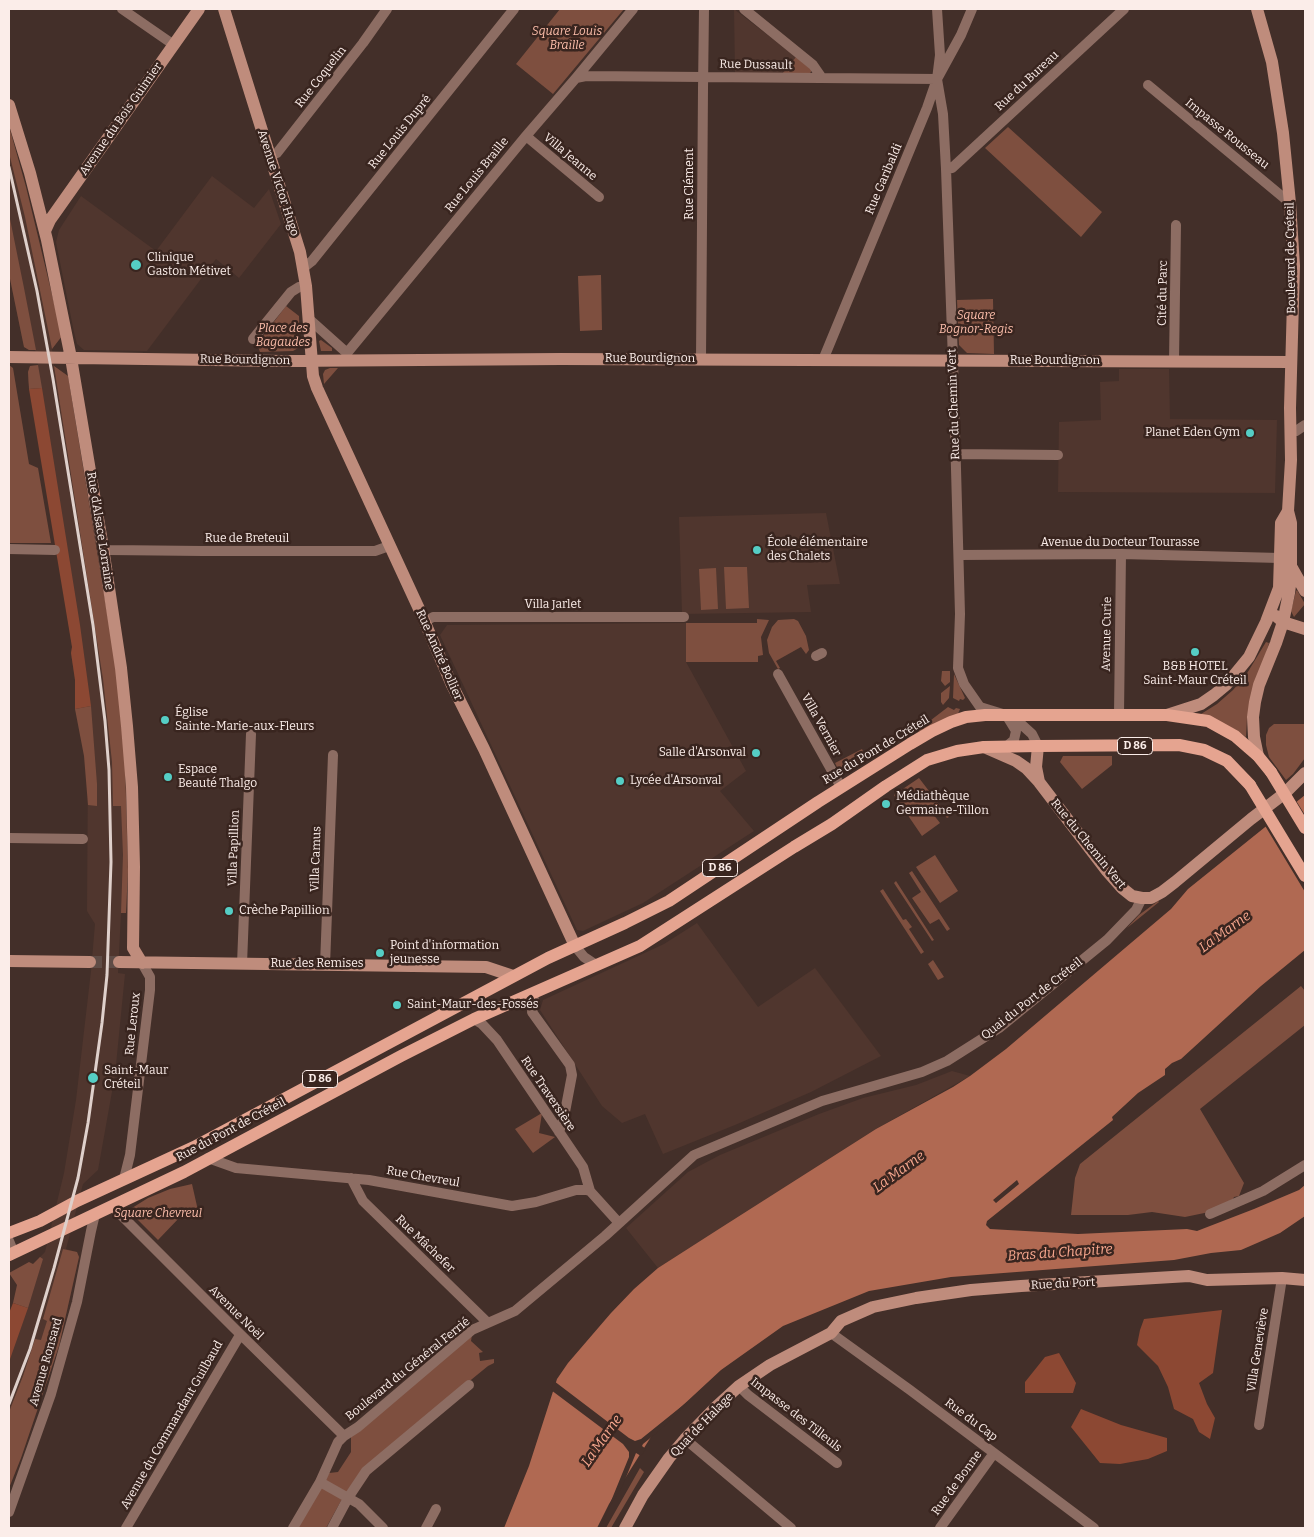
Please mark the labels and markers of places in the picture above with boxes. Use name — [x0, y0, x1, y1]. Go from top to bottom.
place label: Clinique Gaston Métivet — [147, 251, 231, 279]
marker: Clinique Gaston Métivet — [129, 258, 143, 272]
place label: Planet Eden Gym — [1145, 426, 1240, 440]
marker: Planet Eden Gym — [1244, 427, 1256, 439]
place label: École élémentaire des Chalets — [767, 536, 868, 564]
marker: École élémentaire des Chalets — [751, 544, 763, 556]
marker: B&B HOTEL Saint-Maur Créteil — [1189, 646, 1201, 658]
place label: B&B HOTEL Saint-Maur Créteil — [1143, 660, 1247, 688]
place label: Église Sainte-Marie-aux-Fleurs — [175, 706, 314, 734]
marker: Église Sainte-Marie-aux-Fleurs — [159, 714, 171, 726]
place label: Salle d'Arsonval — [659, 746, 746, 760]
marker: Salle d'Arsonval — [750, 747, 762, 759]
place label: Espace Beauté Thalgo — [178, 763, 257, 791]
marker: Espace Beauté Thalgo — [162, 771, 174, 783]
place label: Lycée d'Arsonval — [630, 774, 722, 788]
marker: Lycée d'Arsonval — [614, 775, 626, 787]
place label: Médiathèque Germaine-Tillon — [896, 790, 989, 818]
marker: Médiathèque Germaine-Tillon — [880, 798, 892, 810]
place label: Crèche Papillion — [239, 904, 329, 918]
marker: Crèche Papillion — [223, 905, 235, 917]
place label: Point d'information jeunesse — [390, 939, 499, 967]
marker: Point d'information jeunesse — [374, 947, 386, 959]
place label: Saint-Maur-des-Fossés — [407, 998, 539, 1012]
marker: Saint-Maur-des-Fossés — [391, 999, 403, 1011]
place label: Saint-Maur Créteil — [104, 1064, 168, 1092]
marker: Saint-Maur Créteil — [86, 1071, 100, 1085]

